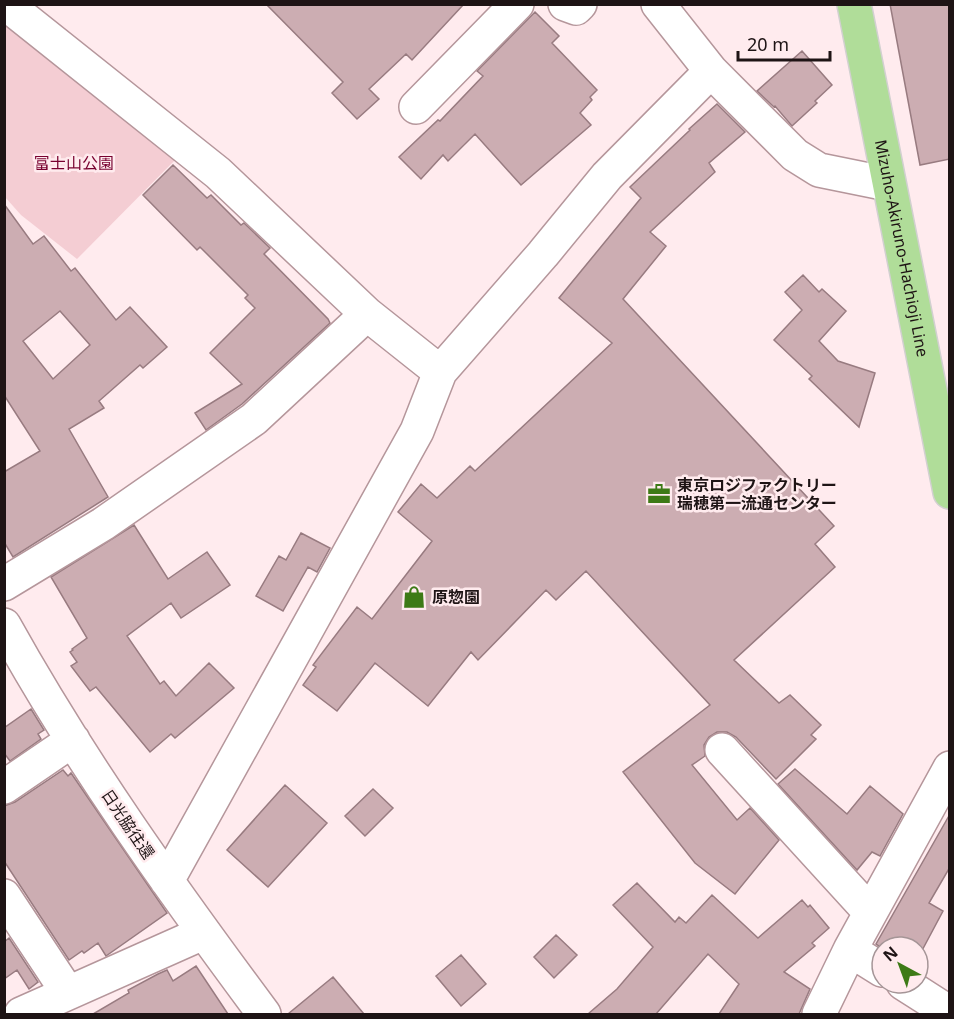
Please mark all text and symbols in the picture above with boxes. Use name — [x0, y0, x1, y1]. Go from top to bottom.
scale bar — [738, 24, 830, 62]
text: 20 m — [747, 32, 789, 56]
street label: Mizuho-Akiruno-Hachioji Line — [870, 138, 934, 359]
park label: 富士山公園 — [34, 152, 114, 174]
place label: 東京ロジファクトリー 瑞穂第一流通センター — [677, 474, 837, 514]
office icon: 東京ロジファクトリー 瑞穂第一流通センター — [646, 481, 672, 507]
shop icon: 原惣園 — [401, 584, 427, 610]
place label: 原惣園 — [432, 586, 480, 608]
street label: 日光脇往還 — [97, 785, 159, 863]
north arrow — [870, 935, 930, 995]
text: N — [878, 941, 902, 966]

